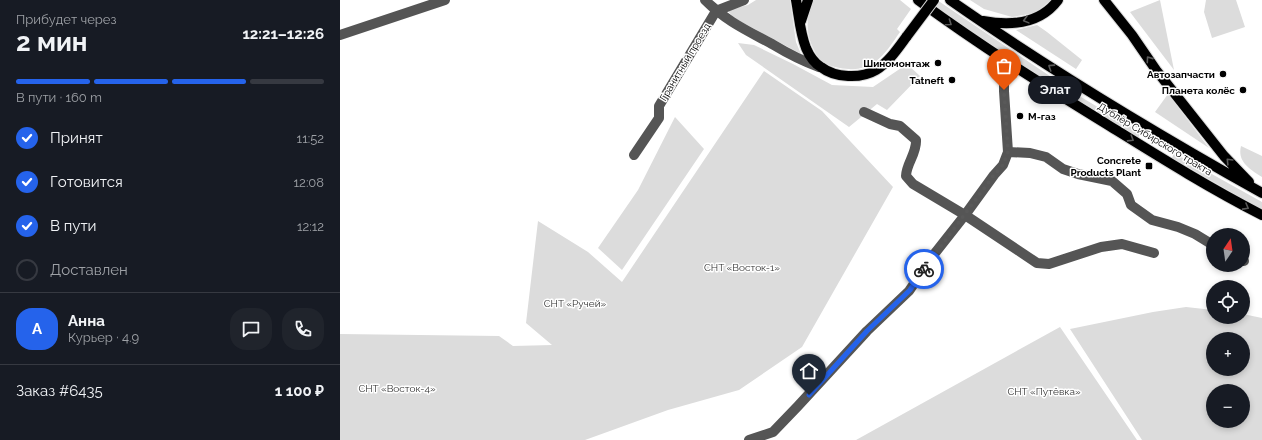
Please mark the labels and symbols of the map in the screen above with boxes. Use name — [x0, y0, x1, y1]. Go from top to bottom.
one-way arrow — [1022, 16, 1029, 24]
one-way arrow — [945, 18, 952, 25]
street label: Гранитный проезд — [657, 21, 713, 103]
pin — [987, 49, 1021, 90]
one-way arrow — [1146, 56, 1154, 63]
place label: Шиномонтаж — [863, 58, 930, 69]
marker: Шиномонтаж — [933, 58, 943, 68]
one-way arrow — [1048, 65, 1055, 72]
place label: Автозапчасти — [1147, 69, 1215, 80]
marker: Автозапчасти — [1218, 69, 1228, 79]
place label: Tatneft — [910, 75, 944, 86]
marker: Tatneft — [947, 75, 957, 85]
callout: Элат — [1028, 76, 1082, 104]
place label: Планета колёс — [1162, 85, 1235, 96]
marker: Планета колёс — [1238, 85, 1248, 95]
street label: Дублёр Сибирского тракта — [1096, 101, 1214, 177]
marker: М-газ — [1015, 111, 1025, 121]
place label: М-газ — [1028, 111, 1056, 122]
one-way arrow — [1127, 135, 1134, 142]
place label: Concrete Products Plant — [1070, 155, 1141, 178]
one-way arrow — [1226, 158, 1234, 166]
marker: Concrete Products Plant — [1144, 161, 1154, 171]
one-way arrow — [1242, 202, 1249, 209]
north arrow — [1206, 228, 1250, 272]
courier — [904, 249, 944, 289]
park label: СНТ «Восток-1» — [704, 262, 780, 273]
park label: СНТ «Ручей» — [544, 298, 607, 309]
pin — [792, 354, 826, 395]
park label: СНТ «Восток-4» — [358, 383, 436, 394]
park label: СНТ «Путёвка» — [1007, 386, 1081, 397]

